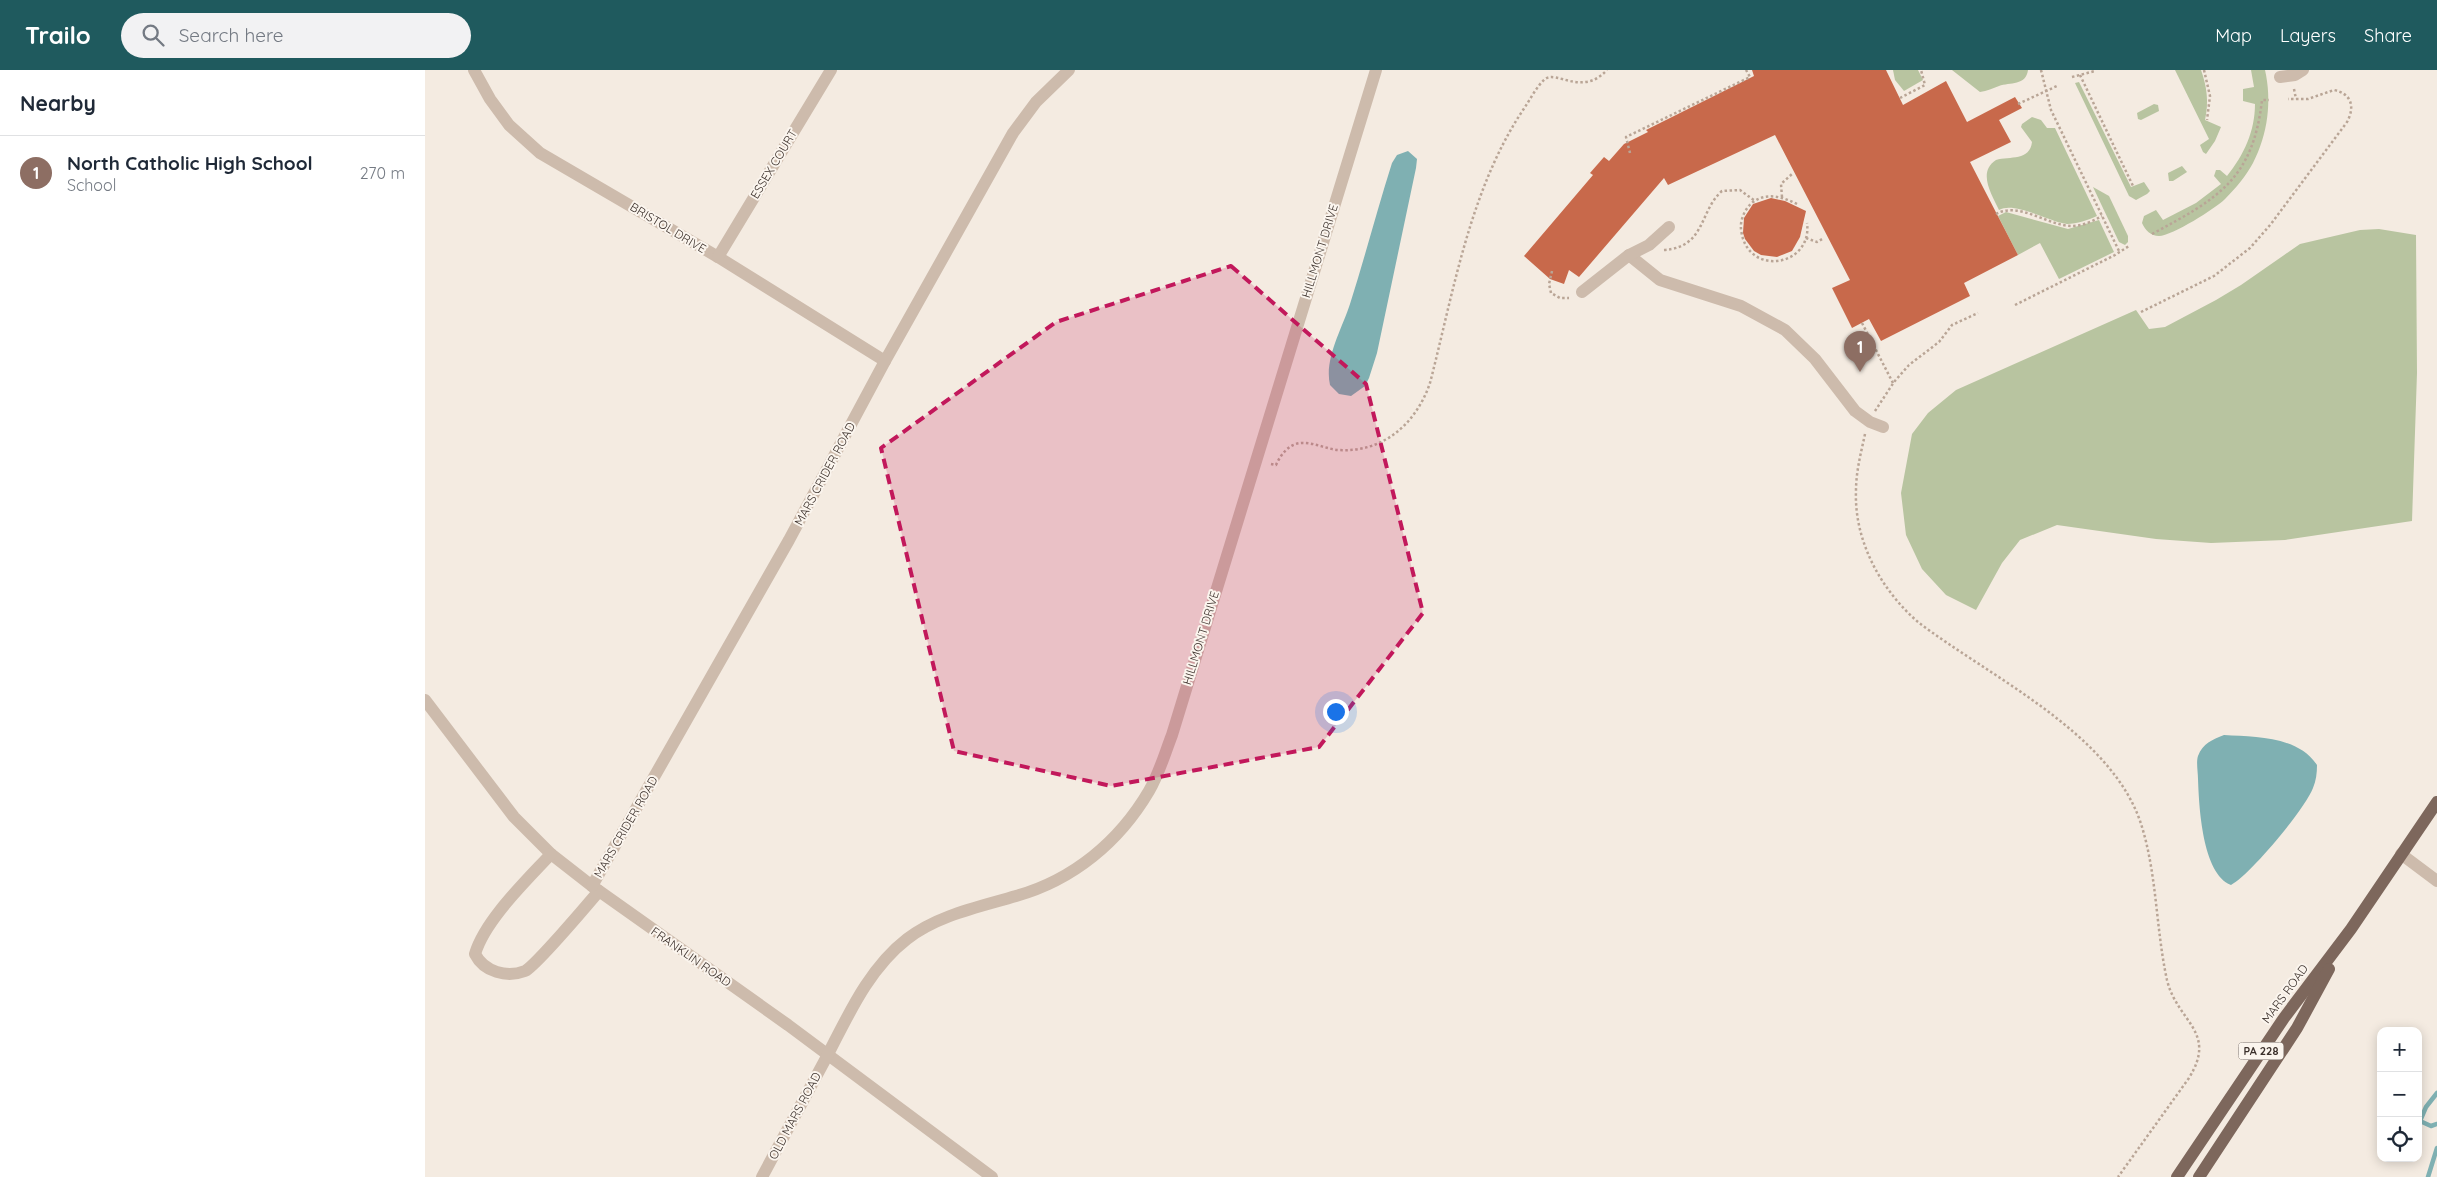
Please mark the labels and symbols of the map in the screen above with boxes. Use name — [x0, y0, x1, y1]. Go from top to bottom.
street label: ESSEX COURT — [747, 126, 800, 201]
street label: BRISTOL DRIVE — [628, 199, 709, 256]
street label: HILLMONT DRIVE — [1298, 202, 1341, 300]
pin: 1 — [1844, 331, 1876, 372]
street label: MARS CRIDER ROAD — [791, 419, 858, 528]
street label: HILLMONT DRIVE — [1179, 589, 1222, 687]
your location — [1323, 699, 1349, 725]
street label: MARS CRIDER ROAD — [590, 773, 661, 880]
street label: FRANKLIN ROAD — [648, 923, 735, 990]
street label: MARS ROAD — [2258, 961, 2311, 1026]
road number: PA 228 — [2239, 1042, 2283, 1059]
street label: OLD MARS ROAD — [765, 1069, 824, 1162]

